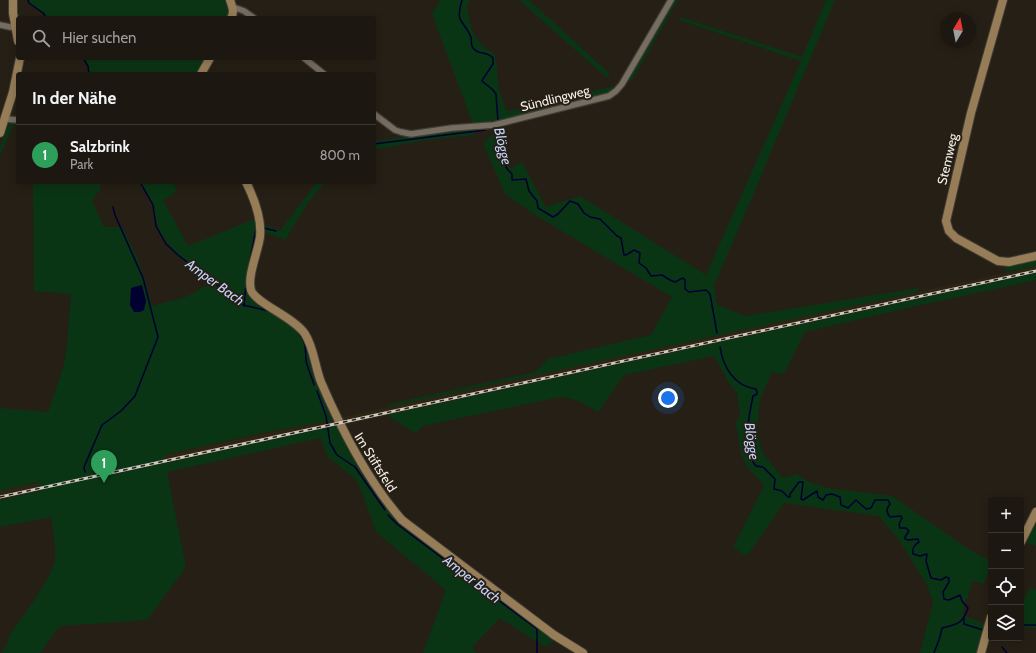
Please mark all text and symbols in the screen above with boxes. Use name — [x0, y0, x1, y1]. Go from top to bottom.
north arrow — [940, 12, 976, 48]
search box — [16, 16, 376, 60]
icon: search — [30, 27, 52, 49]
text: Hier suchen — [62, 29, 137, 47]
street label: Sündlingweg — [519, 82, 592, 114]
text: In der Nähe — [32, 88, 116, 108]
water label: Blögge — [490, 126, 516, 167]
street label: Stemweg — [933, 131, 961, 186]
text: Salzbrink — [70, 138, 130, 156]
text: 1 — [43, 147, 47, 163]
text: 800 m — [320, 147, 360, 163]
text: Park — [70, 156, 93, 172]
water label: Amper Bach — [181, 254, 248, 309]
your location — [658, 388, 678, 408]
water label: Blögge — [740, 421, 764, 461]
street label: Im Stiftsfeld — [351, 429, 401, 495]
pin: 1 — [91, 450, 117, 483]
map controls — [988, 497, 1024, 641]
button: + — [988, 497, 1024, 533]
button: − — [988, 533, 1024, 569]
water label: Amper Bach — [439, 550, 504, 607]
button: locate — [988, 569, 1024, 605]
button: layers — [988, 605, 1024, 641]

